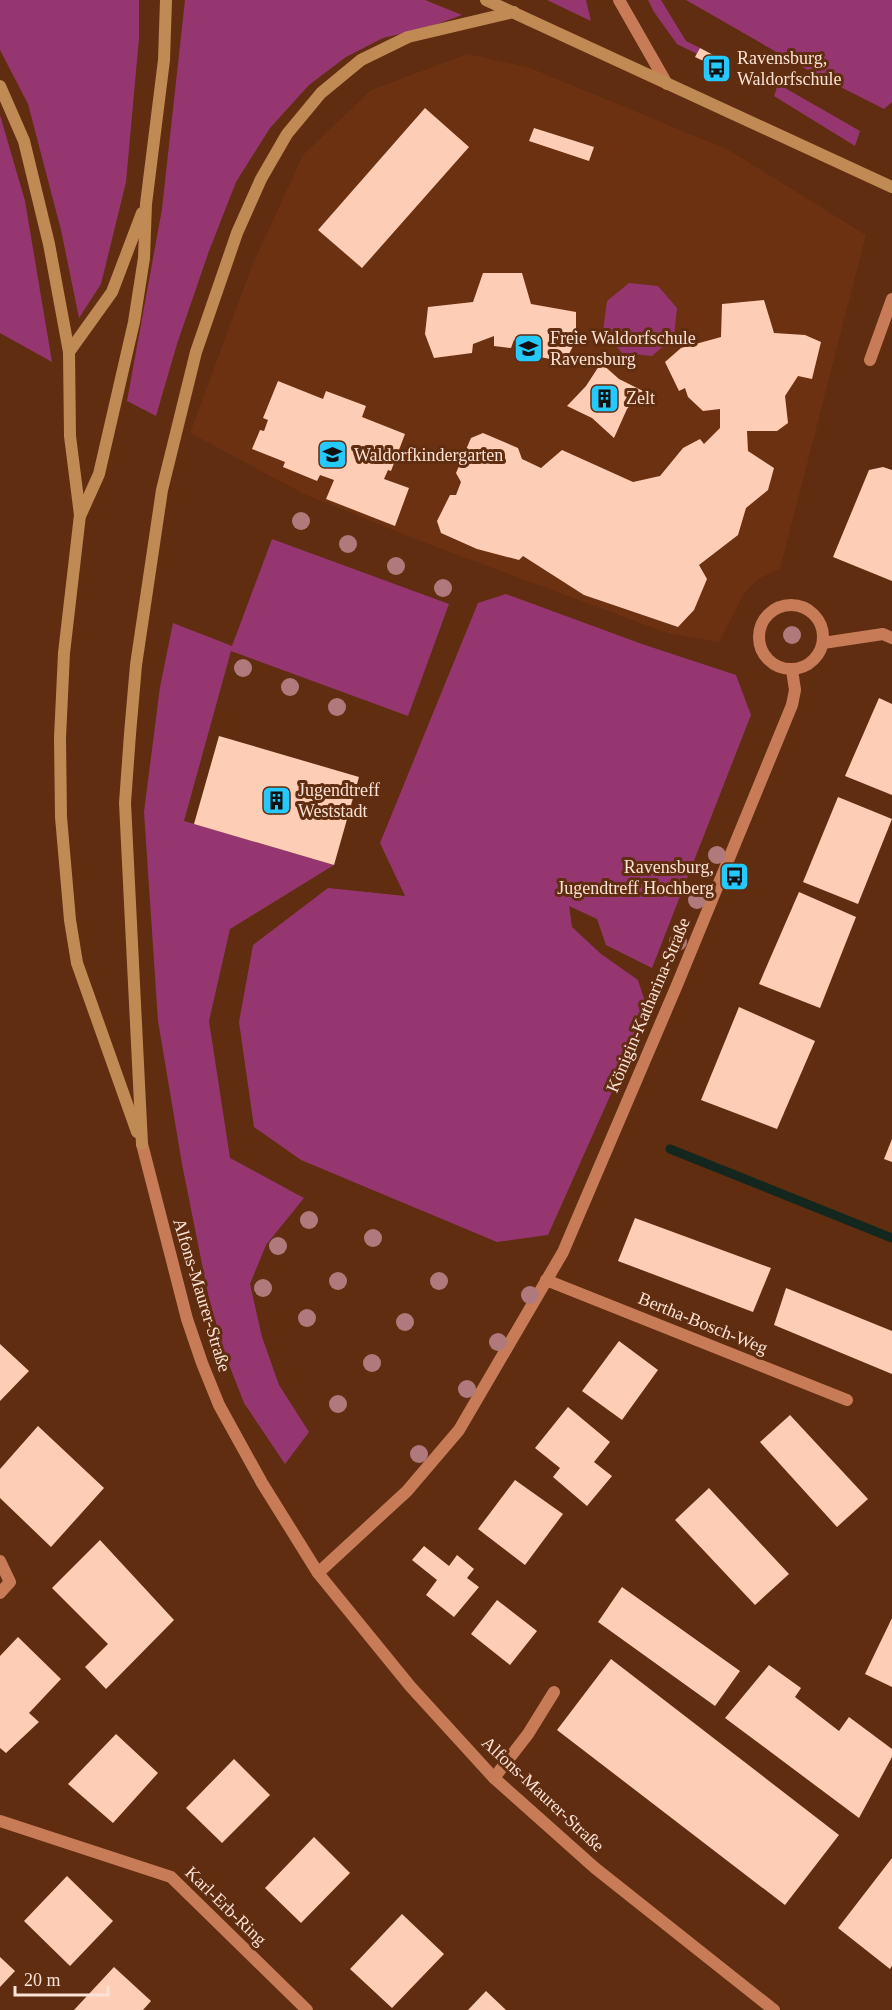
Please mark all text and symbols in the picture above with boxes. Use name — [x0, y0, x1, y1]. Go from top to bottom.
place label: Ravensburg, Waldorfschule — [737, 48, 842, 89]
bus stop icon: Ravensburg, Waldorfschule — [700, 52, 732, 84]
place label: Freie Waldorfschule Ravensburg — [550, 328, 696, 369]
school or university icon: Freie Waldorfschule Ravensburg — [513, 332, 545, 364]
building icon: Zelt — [589, 382, 621, 414]
place label: Zelt — [626, 388, 655, 408]
school or university icon: Waldorfkindergarten — [317, 439, 349, 471]
place label: Waldorfkindergarten — [354, 445, 503, 465]
place label: Jugendtreff Weststadt — [298, 780, 380, 821]
building icon: Jugendtreff Weststadt — [261, 784, 293, 816]
place label: Ravensburg, Jugendtreff Hochberg — [557, 857, 714, 898]
bus stop icon: Ravensburg, Jugendtreff Hochberg — [719, 861, 751, 893]
street label: Königin-Katharina-Straße — [602, 915, 694, 1095]
street label: Alfons-Maurer-Straße — [169, 1216, 235, 1374]
street label: Bertha-Bosch-Weg — [636, 1288, 770, 1358]
street label: Alfons-Maurer-Straße — [478, 1732, 608, 1856]
street label: Karl-Erb-Ring — [181, 1862, 271, 1950]
scale bar — [15, 1959, 108, 1997]
text: 20 m — [24, 1970, 61, 1990]

